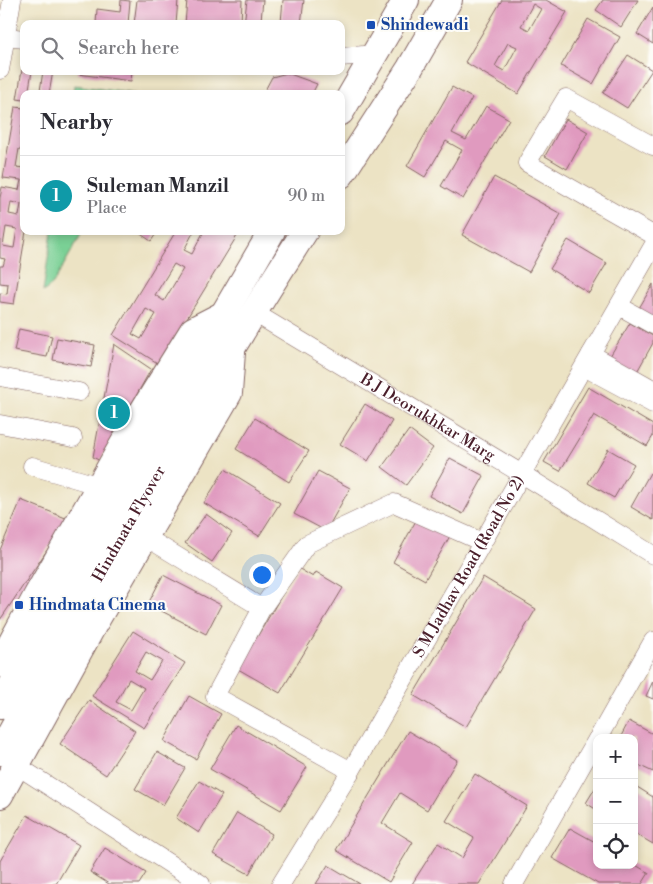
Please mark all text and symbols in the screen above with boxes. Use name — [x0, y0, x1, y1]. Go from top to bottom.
place label: Shindewadi — [381, 15, 469, 35]
marker: Shindewadi — [365, 19, 377, 31]
search box — [20, 20, 345, 75]
icon: search — [38, 34, 66, 62]
text: Search here — [78, 36, 179, 60]
text: Nearby — [40, 110, 113, 136]
text: Suleman Manzil — [87, 174, 229, 198]
text: 1 — [52, 186, 60, 206]
text: 90 m — [287, 186, 325, 206]
text: Place — [87, 198, 127, 218]
street label: B J Deorukhkar Marg — [356, 369, 499, 466]
pin: 1 — [98, 394, 130, 432]
street label: Hindmata Flyover — [88, 462, 170, 585]
street label: S M Jadhav Road (Road No 2) — [409, 472, 529, 661]
your location — [249, 562, 275, 588]
place label: Hindmata Cinema — [29, 595, 166, 615]
marker: Hindmata Cinema — [13, 599, 25, 611]
map controls — [593, 734, 638, 869]
button: + — [593, 734, 638, 779]
button: − — [593, 779, 638, 824]
button: locate — [593, 824, 638, 869]

